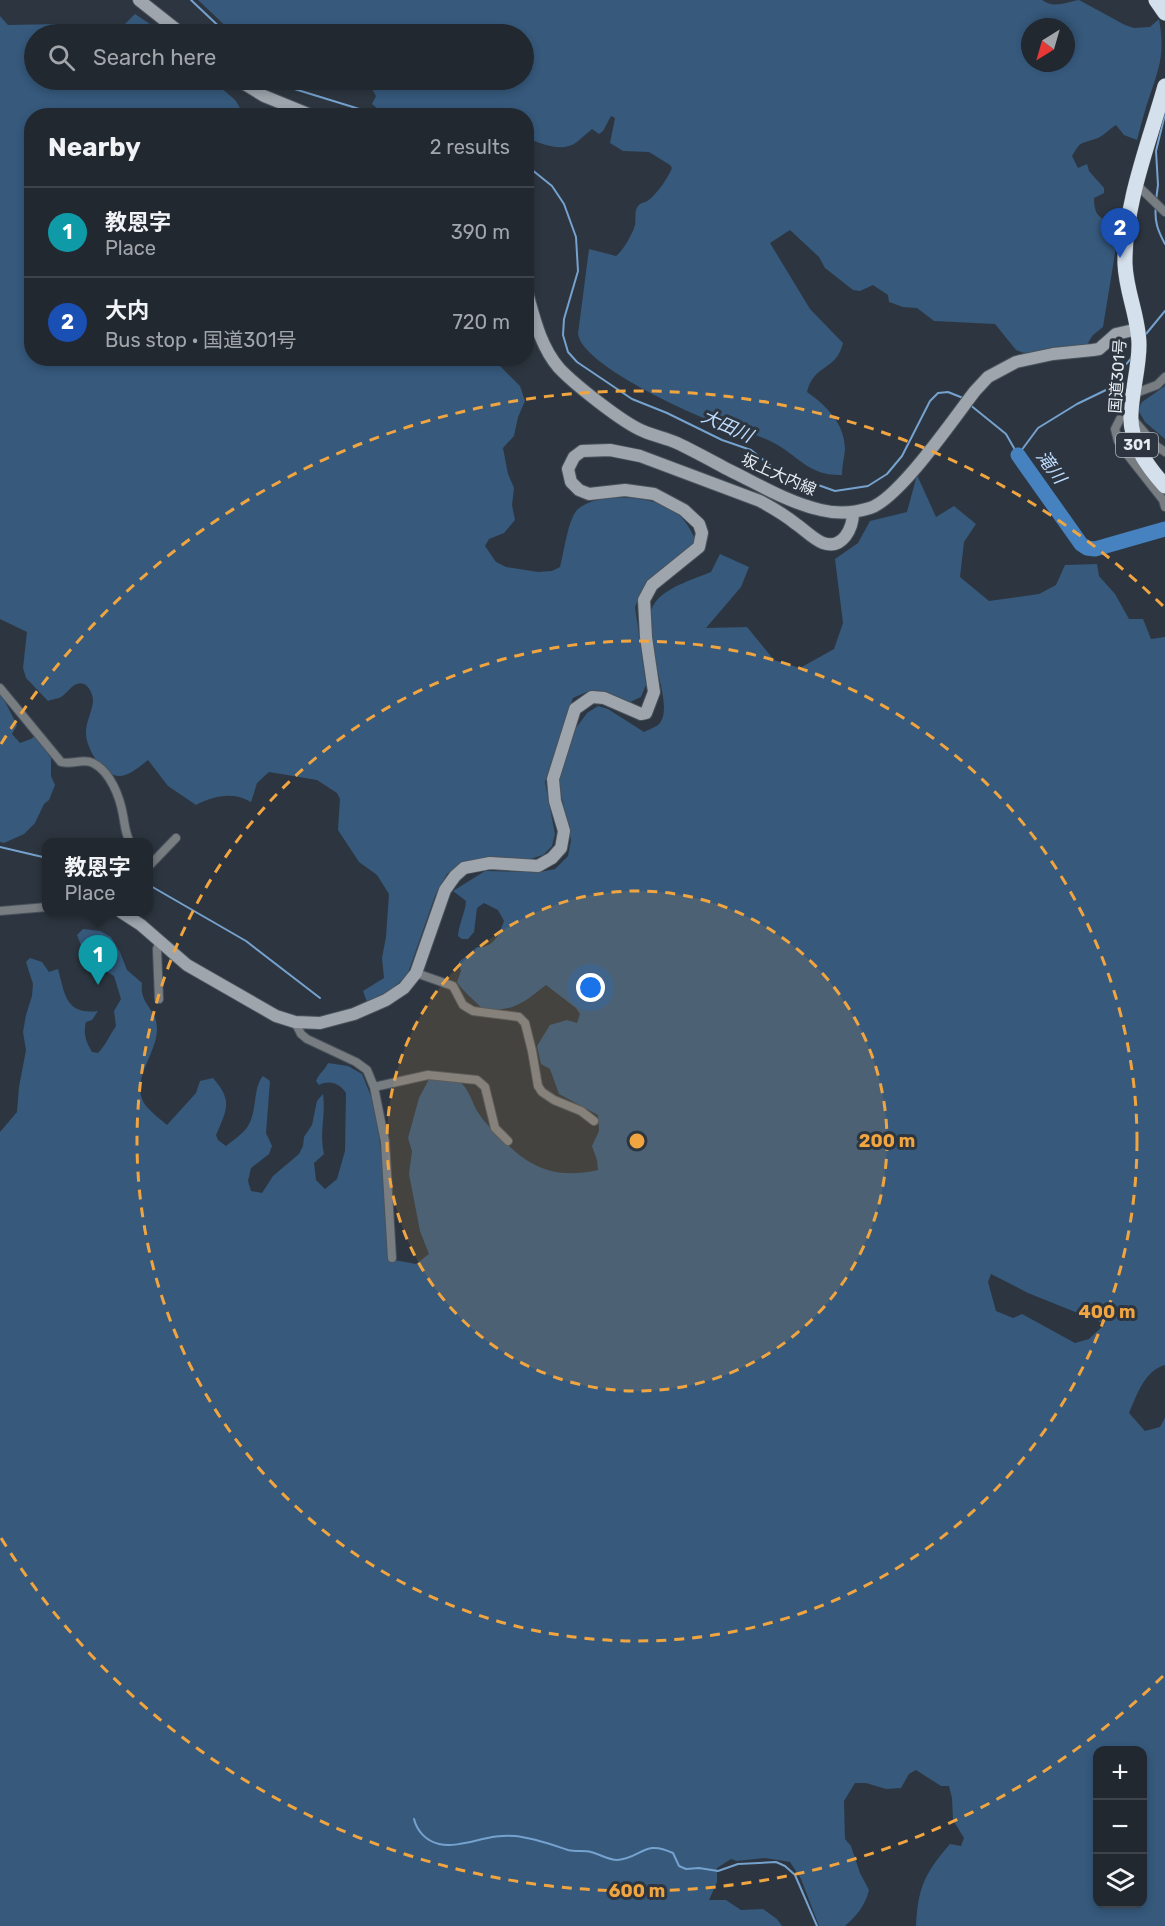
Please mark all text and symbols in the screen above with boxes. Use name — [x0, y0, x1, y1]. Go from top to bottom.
north arrow — [1021, 18, 1075, 72]
search box — [24, 24, 534, 90]
icon: search — [45, 41, 78, 74]
text: Search here — [93, 44, 216, 71]
text: Nearby — [48, 132, 141, 163]
text: 2 results — [430, 135, 510, 159]
pin: 2 — [1100, 208, 1140, 258]
text: 教恩字 — [105, 209, 171, 236]
text: 1 — [63, 220, 72, 244]
text: 390 m — [451, 220, 510, 244]
text: Place — [105, 236, 156, 260]
text: 大内 — [105, 297, 149, 324]
text: 2 — [61, 310, 74, 334]
text: 720 m — [453, 310, 510, 334]
text: Bus stop · 国道301号 — [105, 328, 297, 352]
street label: 国道301号 — [1105, 338, 1130, 414]
water label: 大田川 — [698, 405, 758, 448]
road number: 301 — [1116, 433, 1158, 457]
water label: 滝川 — [1032, 446, 1072, 490]
street label: 坂上大内線 — [738, 450, 819, 499]
popup — [42, 838, 153, 916]
text: 教恩字 — [64, 854, 131, 881]
text: Place — [64, 881, 115, 905]
pin: 1 — [78, 936, 118, 985]
your location — [576, 973, 605, 1002]
text: 200 m — [859, 1130, 915, 1152]
centre of rings — [627, 1131, 647, 1151]
text: 400 m — [1078, 1301, 1136, 1323]
map controls — [1093, 1746, 1147, 1908]
button: + — [1093, 1746, 1147, 1800]
button: − — [1093, 1800, 1147, 1854]
button: layers — [1093, 1854, 1147, 1908]
text: 600 m — [609, 1880, 665, 1902]

